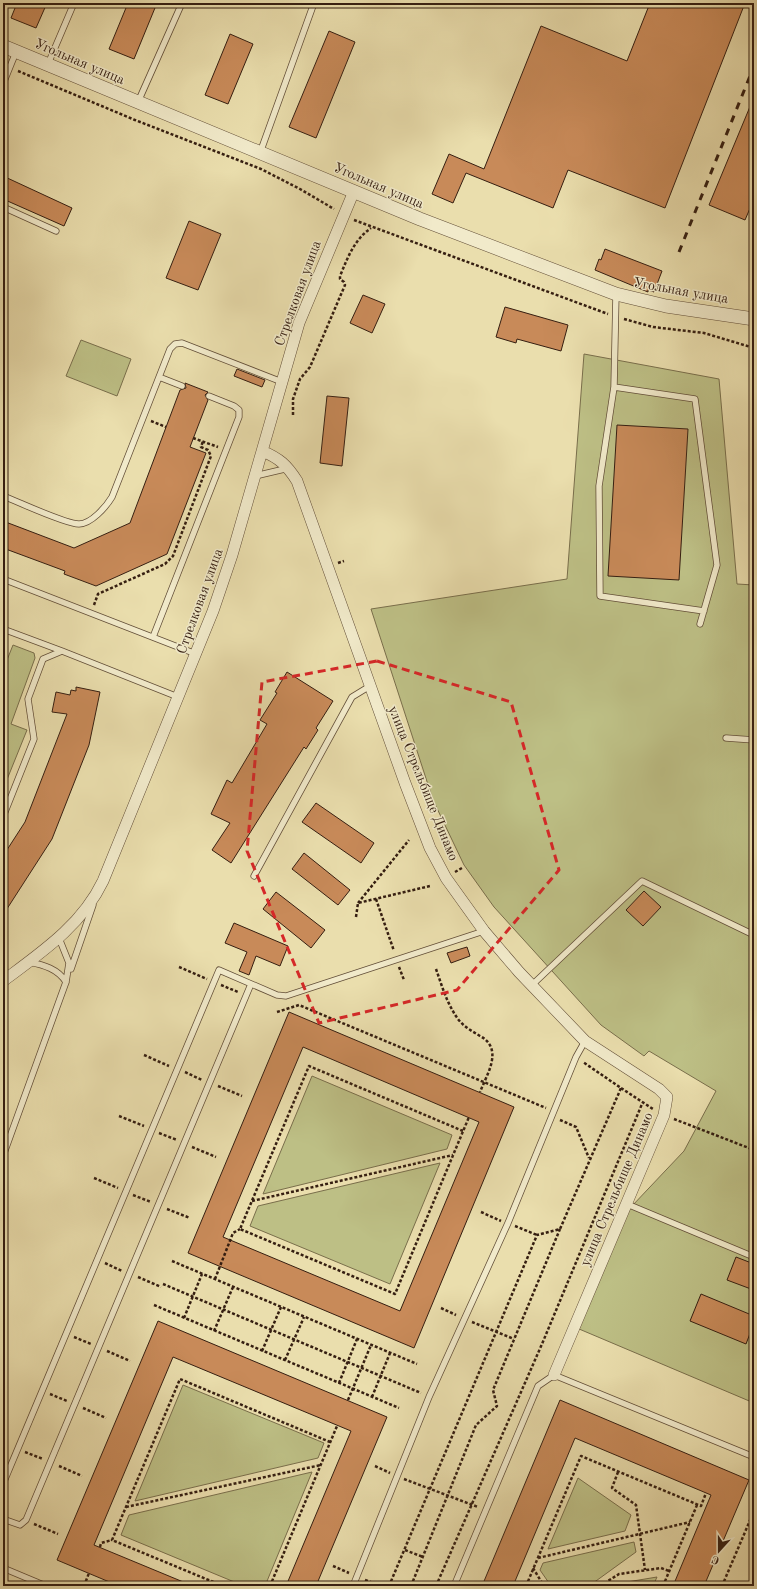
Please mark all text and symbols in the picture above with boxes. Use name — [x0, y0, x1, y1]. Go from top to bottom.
street label: Угольная улица — [33, 37, 127, 87]
street label: Угольная улица — [332, 161, 426, 211]
street label: Стрелковая улица — [272, 239, 324, 348]
street label: Угольная улица — [632, 276, 730, 306]
street label: Стрелковая улица — [174, 547, 226, 656]
street label: улица Стрельбище Динамо — [385, 704, 461, 863]
street label: улица Стрельбище Динамо — [578, 1110, 656, 1269]
north arrow — [699, 1531, 739, 1571]
text: С — [711, 1552, 721, 1565]

